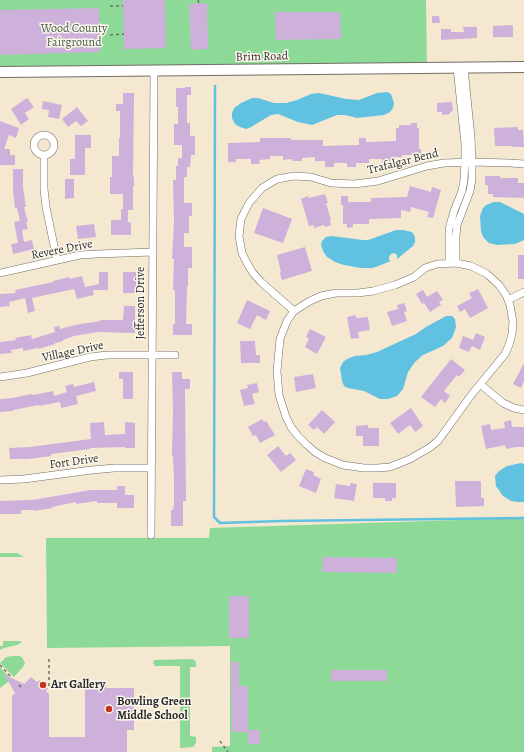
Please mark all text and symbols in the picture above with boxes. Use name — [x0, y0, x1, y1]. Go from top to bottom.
park label: Wood County Fairground — [41, 22, 107, 50]
street label: Brim Road — [236, 49, 288, 65]
street label: Trafalgar Bend — [366, 146, 440, 178]
street label: Revere Drive — [30, 237, 94, 263]
street label: Jefferson Drive — [134, 267, 148, 339]
street label: Village Drive — [41, 338, 105, 366]
street label: Fort Drive — [49, 451, 99, 473]
place label: Art Gallery — [51, 678, 105, 692]
marker: Art Gallery — [38, 680, 48, 690]
place label: Bowling Green Middle School — [117, 695, 191, 723]
marker: Bowling Green Middle School — [104, 704, 114, 714]

